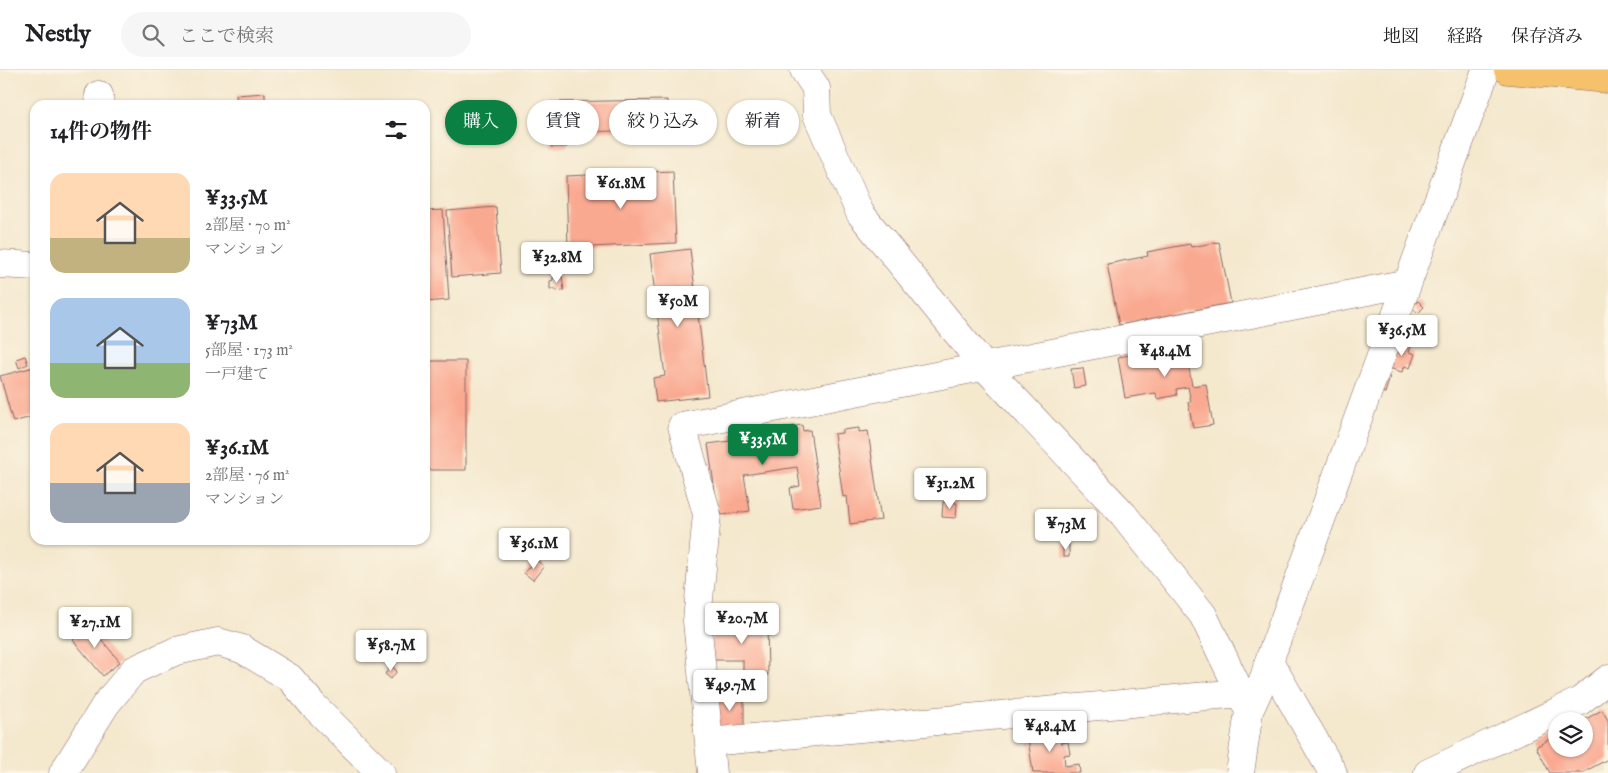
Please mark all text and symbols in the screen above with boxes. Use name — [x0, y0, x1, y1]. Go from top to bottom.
search box — [121, 12, 471, 57]
text: Nestly — [25, 19, 91, 50]
icon: search — [139, 21, 167, 49]
text: ここで検索 — [179, 25, 274, 49]
text: 地図 — [1383, 26, 1419, 49]
text: 経路 — [1447, 26, 1483, 49]
text: 保存済み — [1511, 26, 1583, 49]
chip: 購入 — [445, 100, 517, 145]
chip: 賃貸 — [527, 100, 599, 145]
chip: 絞り込み — [609, 100, 717, 145]
chip: 新着 — [727, 100, 799, 145]
icon: filters — [382, 116, 410, 144]
text: 14件の物件 — [50, 119, 152, 146]
pin: ¥61.8M — [580, 168, 662, 210]
text: ¥61.8M — [596, 174, 646, 194]
text: ¥33.5M — [205, 185, 268, 212]
icon: home — [90, 193, 150, 253]
text: 2部屋 · 70 m² — [205, 216, 291, 236]
text: マンション — [205, 240, 284, 260]
pin: ¥32.8M — [516, 242, 598, 284]
text: ¥32.8M — [532, 248, 582, 268]
pin: ¥50M — [648, 286, 708, 328]
text: ¥50M — [658, 292, 698, 312]
text: ¥73M — [205, 310, 258, 337]
pin: ¥36.5M — [1361, 314, 1443, 357]
icon: home — [90, 318, 150, 378]
text: ¥36.5M — [1378, 321, 1426, 341]
pin: ¥48.4M — [1124, 336, 1206, 378]
text: 5部屋 · 173 m² — [205, 341, 293, 361]
text: ¥48.4M — [1139, 342, 1191, 362]
text: 一戸建て — [205, 365, 269, 385]
pin: ¥33.5M — [722, 424, 804, 466]
text: ¥33.5M — [739, 430, 787, 450]
text: ¥36.1M — [205, 435, 269, 462]
icon: home — [90, 443, 150, 503]
text: 2部屋 · 76 m² — [205, 466, 290, 486]
pin: ¥31.2M — [909, 468, 991, 510]
text: ¥31.2M — [925, 474, 975, 494]
text: マンション — [205, 490, 284, 510]
pin: ¥73M — [1036, 508, 1096, 551]
text: ¥73M — [1046, 515, 1086, 535]
pin: ¥36.1M — [493, 528, 575, 570]
text: ¥36.1M — [510, 534, 558, 554]
pin: ¥20.7M — [701, 602, 783, 645]
pin: ¥27.1M — [54, 606, 136, 649]
text: ¥20.7M — [716, 609, 768, 629]
text: ¥27.1M — [70, 613, 120, 633]
pin: ¥58.7M — [350, 630, 432, 672]
text: ¥58.7M — [367, 636, 415, 656]
pin: ¥49.7M — [689, 670, 771, 712]
text: ¥49.7M — [704, 676, 756, 696]
pin: ¥48.4M — [1009, 710, 1091, 753]
map controls — [1548, 712, 1593, 757]
button: layers — [1548, 712, 1593, 757]
text: ¥48.4M — [1024, 717, 1076, 737]

